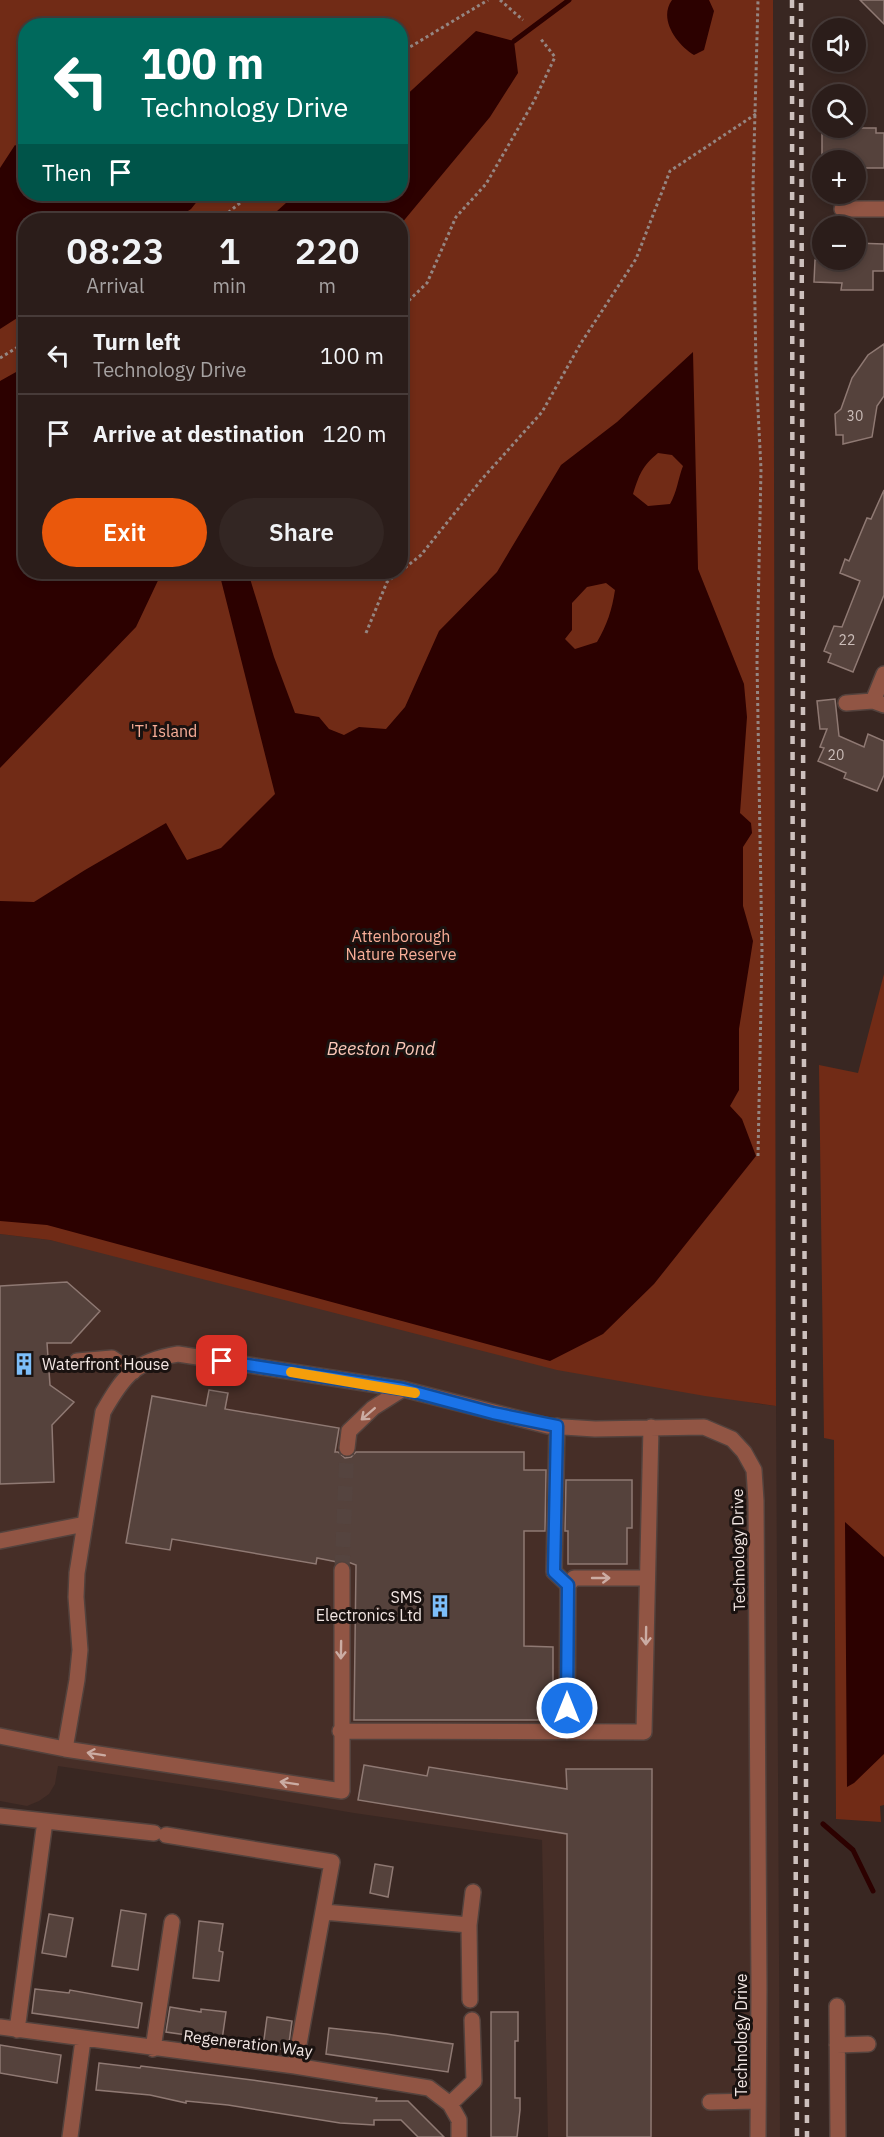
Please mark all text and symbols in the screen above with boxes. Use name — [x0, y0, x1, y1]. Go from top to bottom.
map controls — [812, 18, 866, 270]
button: sound — [812, 18, 866, 72]
text: 100 m — [141, 36, 264, 91]
icon: left — [42, 42, 120, 120]
button: search — [812, 84, 866, 138]
text: Technology Drive — [141, 89, 348, 124]
button: + — [812, 150, 866, 204]
icon: arrive — [104, 156, 137, 189]
text: Then — [42, 158, 92, 187]
button: − — [812, 216, 866, 270]
text: 08:23 — [66, 227, 164, 274]
text: 1 — [219, 227, 240, 274]
text: 220 — [295, 227, 360, 274]
text: Arrival — [86, 272, 144, 299]
text: min — [213, 272, 246, 299]
text: m — [318, 272, 336, 299]
text: Turn left — [93, 327, 181, 356]
icon: left — [42, 339, 75, 372]
text: 100 m — [320, 341, 384, 370]
text: Technology Drive — [93, 356, 247, 383]
house number: 30 — [847, 407, 863, 425]
icon: arrive — [42, 417, 75, 450]
text: Arrive at destination — [93, 419, 304, 448]
text: 120 m — [322, 419, 386, 448]
button: Exit — [42, 498, 207, 567]
button: Share — [219, 498, 384, 567]
house number: 22 — [839, 631, 855, 649]
park label: 'T' Island — [131, 721, 197, 741]
house number: 20 — [828, 746, 844, 764]
park label: Attenborough Nature Reserve — [346, 926, 457, 964]
water label: Beeston Pond — [327, 1037, 436, 1060]
pin — [196, 1335, 247, 1386]
icon: arrive — [205, 1344, 238, 1377]
building icon: Waterfront House — [11, 1351, 37, 1377]
place label: Waterfront House — [42, 1354, 169, 1374]
one-way arrow — [361, 1407, 376, 1421]
street label: Technology Drive — [727, 1488, 749, 1612]
one-way arrow — [591, 1572, 611, 1584]
place label: SMS Electronics Ltd — [316, 1587, 422, 1625]
building icon: SMS Electronics Ltd — [427, 1593, 453, 1619]
one-way arrow — [640, 1626, 652, 1646]
one-way arrow — [335, 1639, 347, 1659]
position arrow — [535, 1676, 599, 1740]
one-way arrow — [87, 1748, 107, 1759]
one-way arrow — [280, 1778, 299, 1789]
street label: Technology Drive — [731, 1973, 751, 2096]
street label: Regeneration Way — [182, 2025, 314, 2061]

